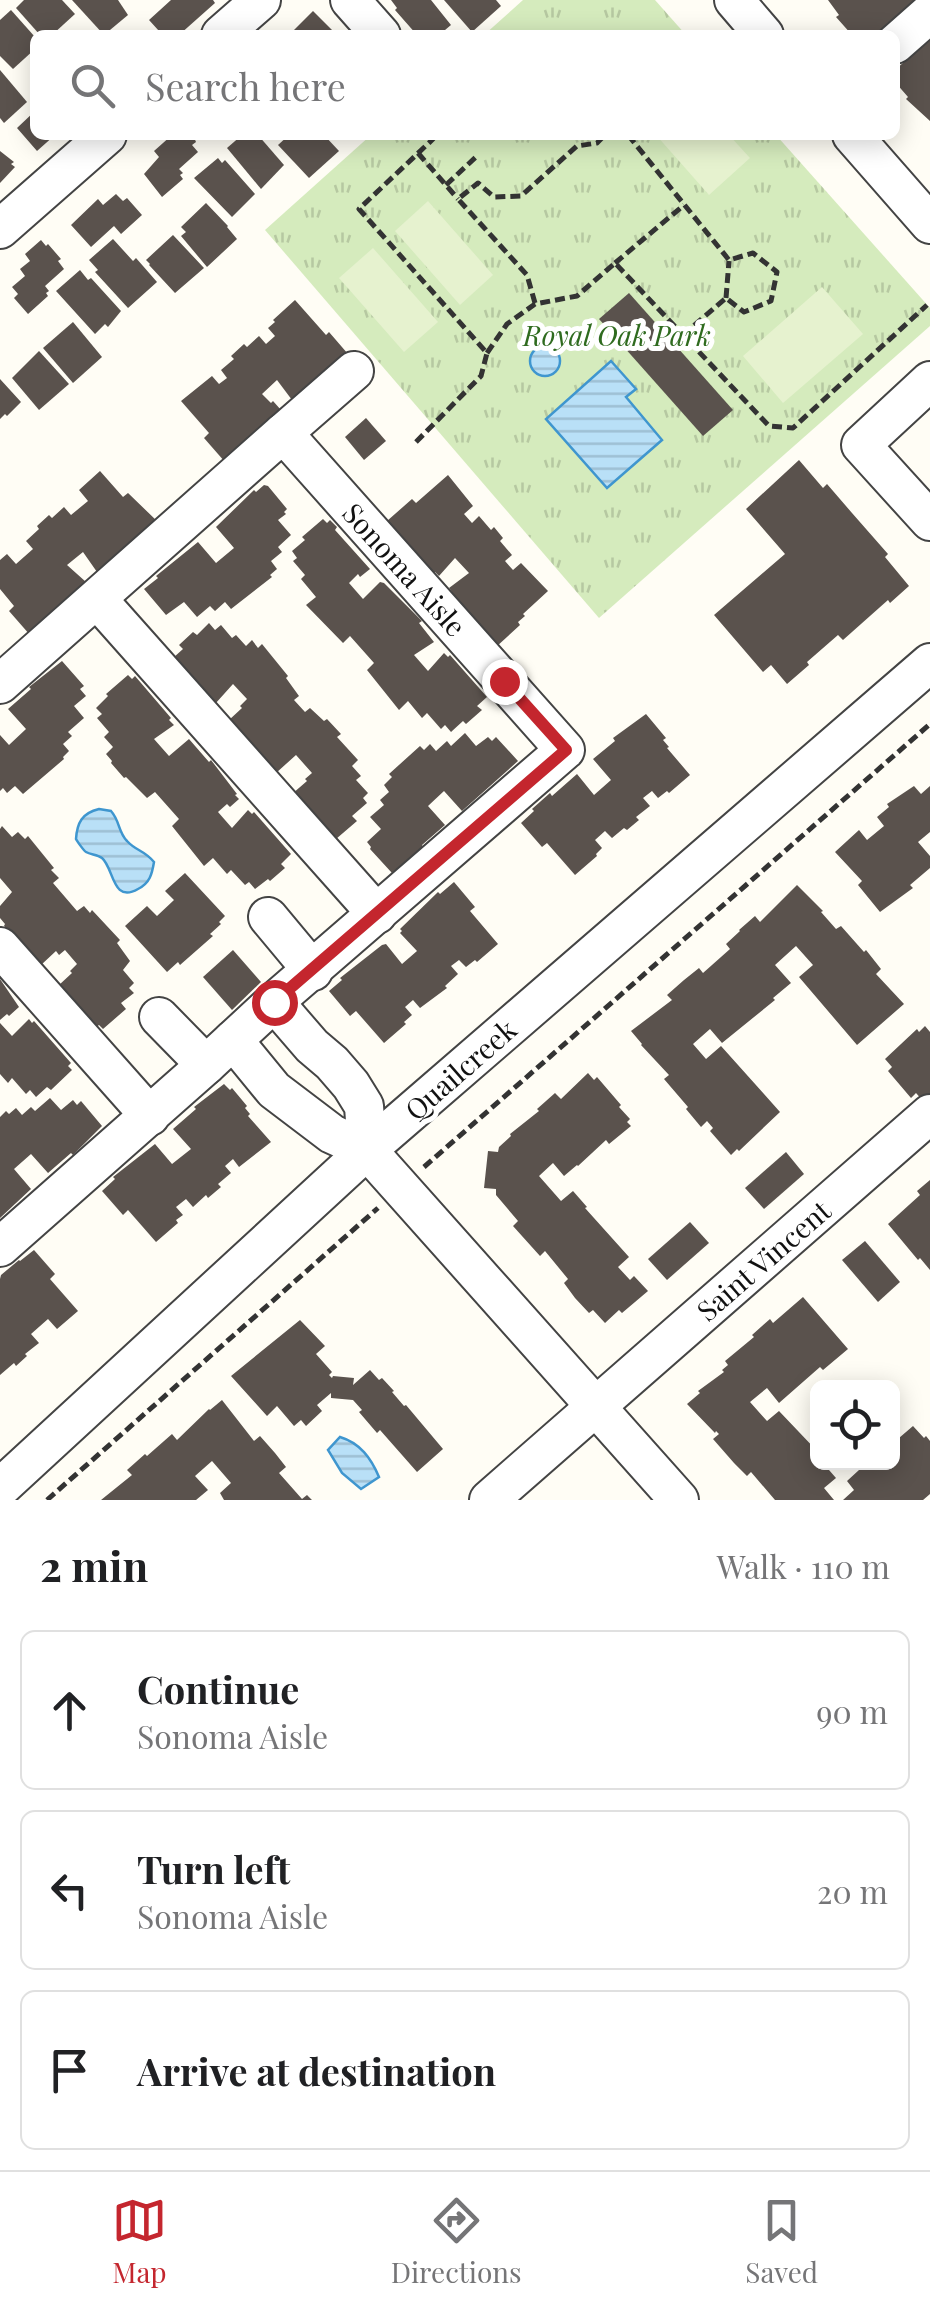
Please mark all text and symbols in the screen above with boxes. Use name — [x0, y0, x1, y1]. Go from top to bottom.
search box — [30, 30, 900, 140]
icon: search — [65, 58, 120, 113]
text: Search here — [145, 60, 346, 111]
park label: Royal Oak Park — [522, 316, 711, 353]
street label: Sonoma Aisle — [335, 494, 475, 644]
route end — [482, 659, 528, 705]
route start — [252, 980, 298, 1026]
street label: Quailcreek — [396, 1010, 524, 1128]
street label: Saint Vincent — [688, 1191, 838, 1328]
map controls — [810, 1380, 900, 1470]
button: locate — [810, 1380, 900, 1470]
text: 2 min — [40, 1537, 148, 1593]
text: Walk · 110 m — [717, 1544, 890, 1587]
text: Continue — [137, 1663, 299, 1714]
icon: ahead — [42, 1683, 97, 1738]
text: 90 m — [816, 1689, 888, 1732]
text: Sonoma Aisle — [137, 1714, 328, 1757]
text: Turn left — [137, 1843, 290, 1894]
icon: left — [42, 1863, 97, 1918]
text: 20 m — [817, 1869, 888, 1912]
text: Sonoma Aisle — [137, 1894, 328, 1937]
icon: arrive — [42, 2043, 97, 2098]
text: Arrive at destination — [137, 2045, 496, 2096]
tab: Map — [112, 2193, 167, 2290]
tab: Directions — [391, 2193, 522, 2290]
tab: Saved — [745, 2193, 818, 2290]

